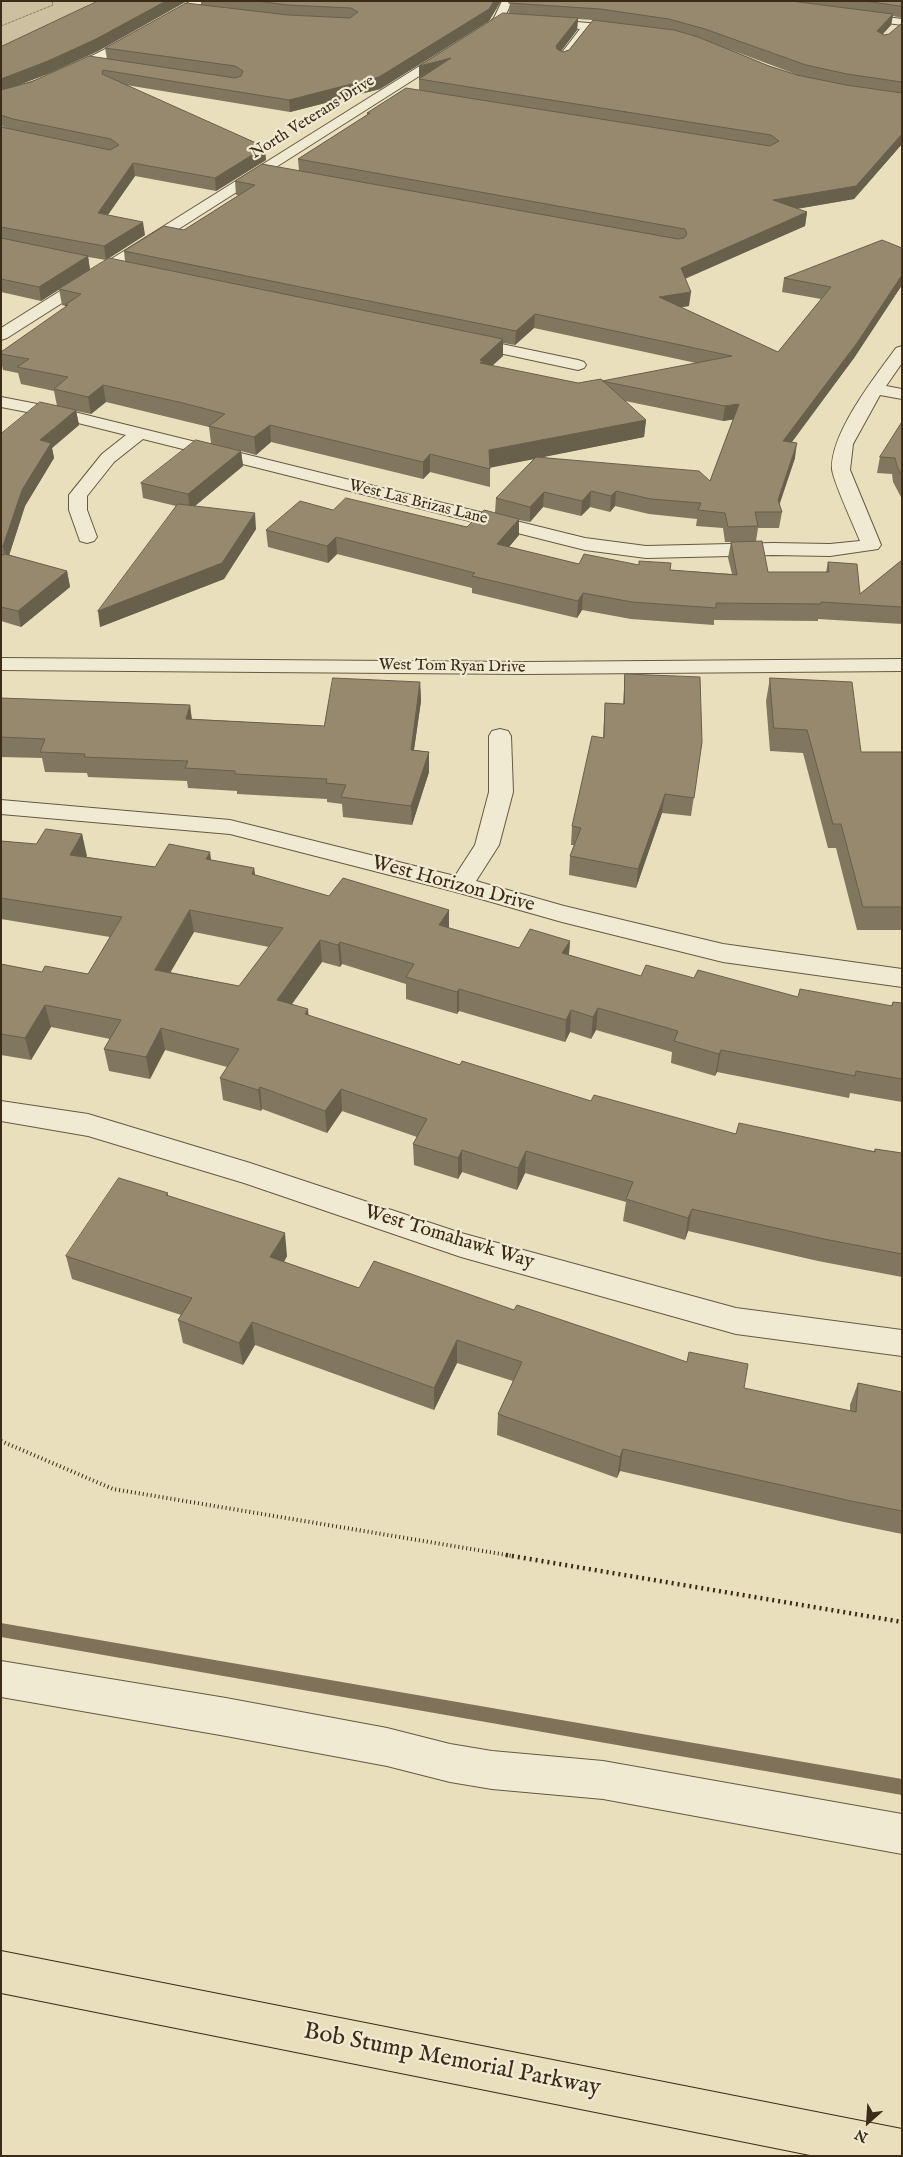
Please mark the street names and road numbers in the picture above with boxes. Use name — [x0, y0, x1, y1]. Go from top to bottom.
street label: North Veterans Drive — [247, 72, 379, 164]
street label: West Las Brizas Lane — [347, 476, 489, 530]
street label: West Tom Ryan Drive — [379, 656, 525, 678]
street label: West Horizon Drive — [369, 852, 537, 918]
street label: West Tomahawk Way — [361, 1201, 537, 1275]
street label: Bob Stump Memorial Parkway — [301, 2018, 603, 2104]

